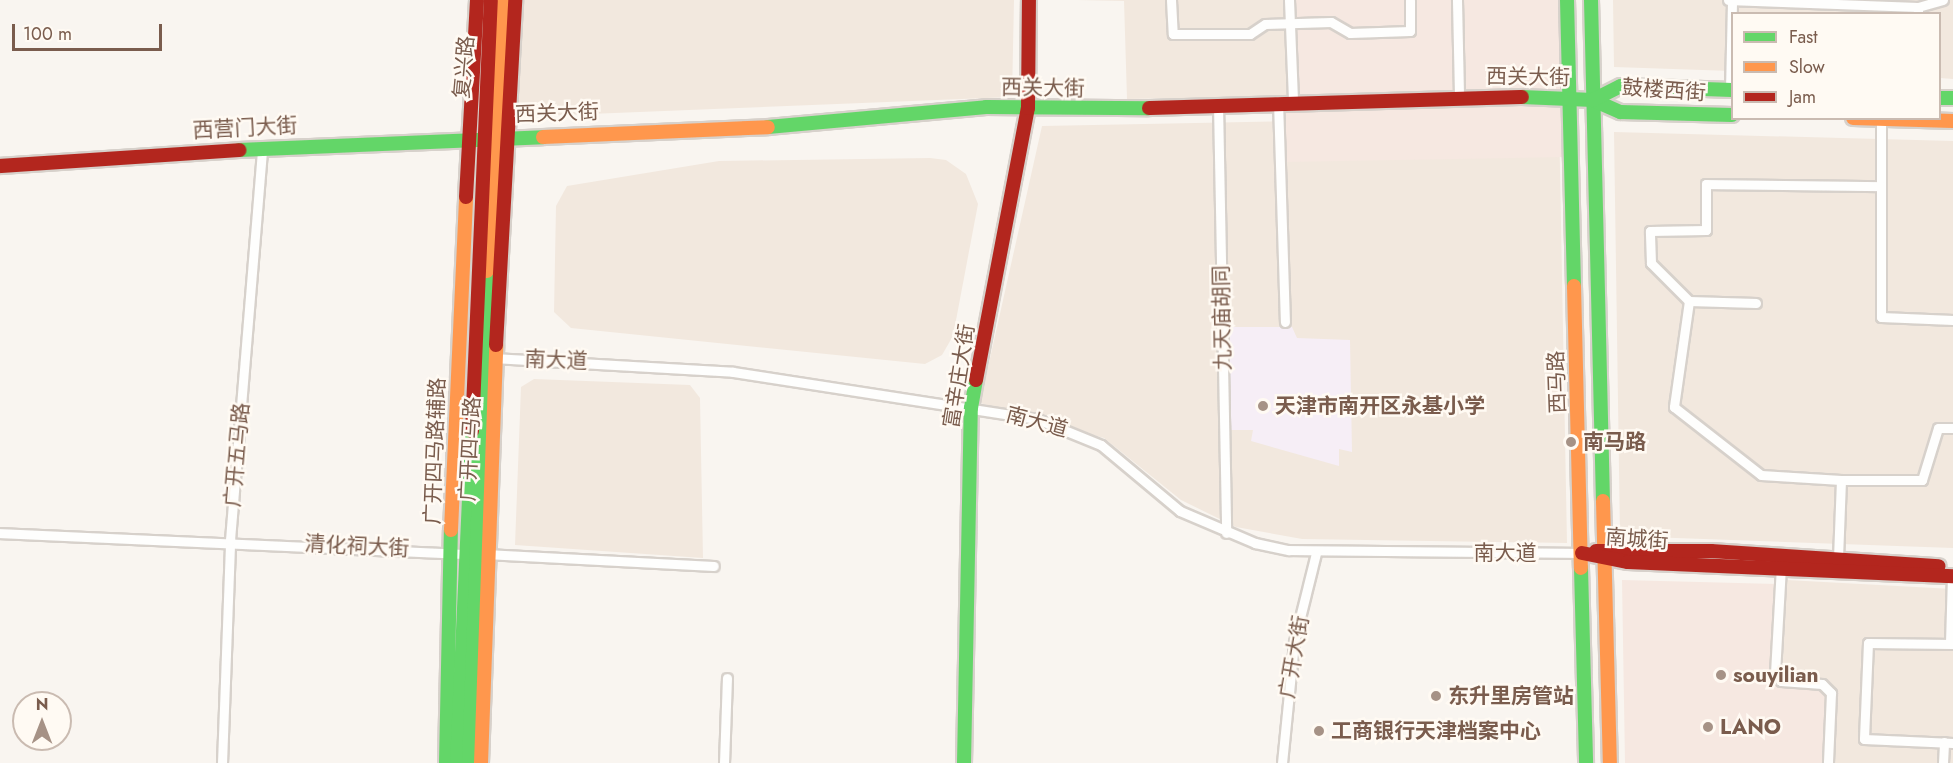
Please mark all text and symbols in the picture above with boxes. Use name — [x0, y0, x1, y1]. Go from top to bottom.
scale bar — [15, 12, 165, 50]
legend — [1731, 12, 1941, 120]
text: 100 m — [23, 21, 72, 47]
text: Fast — [1789, 24, 1818, 50]
street label: 复兴路 — [449, 35, 479, 99]
text: Slow — [1789, 54, 1825, 80]
street label: 西关大街 — [1486, 64, 1570, 90]
street label: 西关大街 — [1001, 75, 1085, 101]
street label: 鼓楼西街 — [1621, 75, 1707, 105]
text: Jam — [1789, 84, 1816, 110]
street label: 西关大街 — [515, 99, 599, 127]
street label: 西营门大街 — [192, 113, 298, 143]
street label: 九天庙胡同 — [1208, 265, 1236, 371]
street label: 富辛庄大街 — [938, 322, 980, 430]
street label: 南大道 — [524, 346, 588, 374]
street label: 西马路 — [1543, 350, 1571, 414]
street label: 广开四马路辅路 — [420, 377, 450, 525]
place label: 天津市南开区永基小学 — [1275, 393, 1485, 419]
street label: 广开四马路 — [455, 396, 485, 502]
marker: 天津市南开区永基小学 — [1256, 399, 1270, 413]
street label: 广开五马路 — [220, 402, 254, 508]
street label: 南大道 — [1003, 402, 1071, 442]
place label: 南马路 — [1583, 429, 1646, 455]
marker: 南马路 — [1564, 435, 1578, 449]
street label: 南城街 — [1605, 524, 1669, 554]
street label: 清化祠大街 — [304, 531, 410, 561]
street label: 南大道 — [1474, 540, 1536, 566]
street label: 广开大街 — [1274, 613, 1314, 701]
place label: souyilian — [1733, 662, 1819, 688]
marker: souyilian — [1714, 668, 1728, 682]
place label: 东升里房管站 — [1448, 683, 1574, 709]
marker: 东升里房管站 — [1429, 689, 1443, 703]
north arrow — [12, 691, 72, 751]
text: N — [36, 693, 48, 716]
place label: LANO — [1720, 714, 1781, 740]
place label: 工商银行天津档案中心 — [1331, 718, 1541, 744]
marker: LANO — [1701, 720, 1715, 734]
marker: 工商银行天津档案中心 — [1312, 724, 1326, 738]

